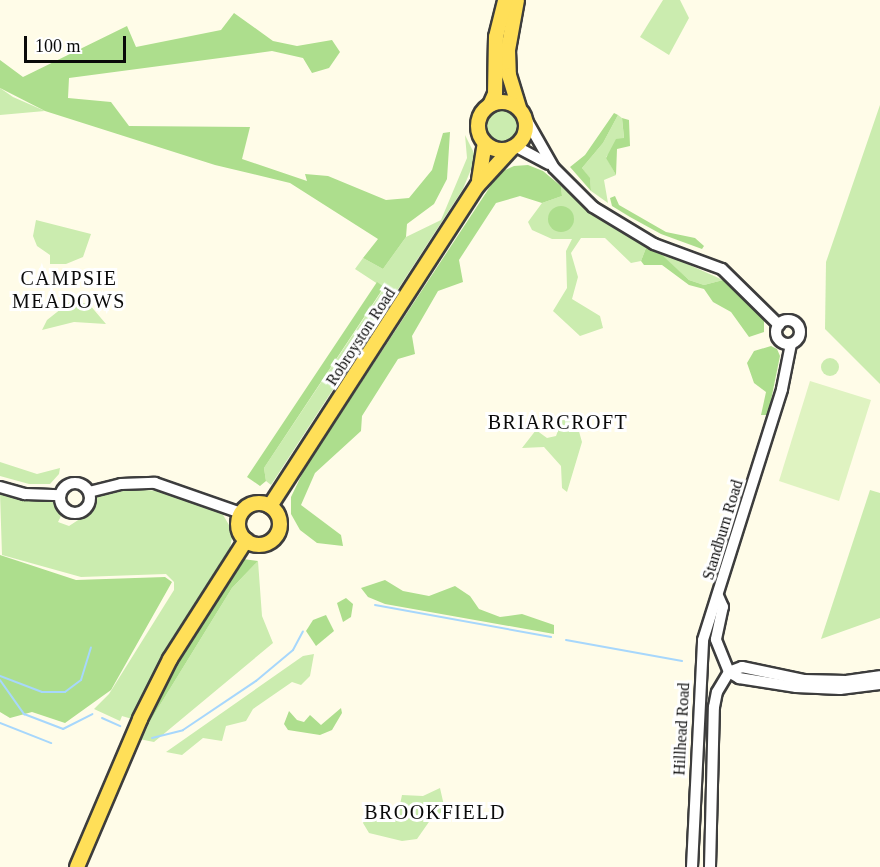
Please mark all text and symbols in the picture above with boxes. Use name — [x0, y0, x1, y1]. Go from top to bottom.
scale bar — [27, 24, 129, 62]
text: 100 m — [35, 36, 81, 56]
district label: CAMPSIE MEADOWS — [12, 267, 126, 314]
street label: Robroyston Road — [322, 285, 400, 389]
district label: BRIARCROFT — [488, 410, 628, 434]
street label: Standburn Road — [699, 478, 747, 582]
street label: Hillhead Road — [670, 682, 694, 776]
district label: BROOKFIELD — [364, 800, 506, 824]

